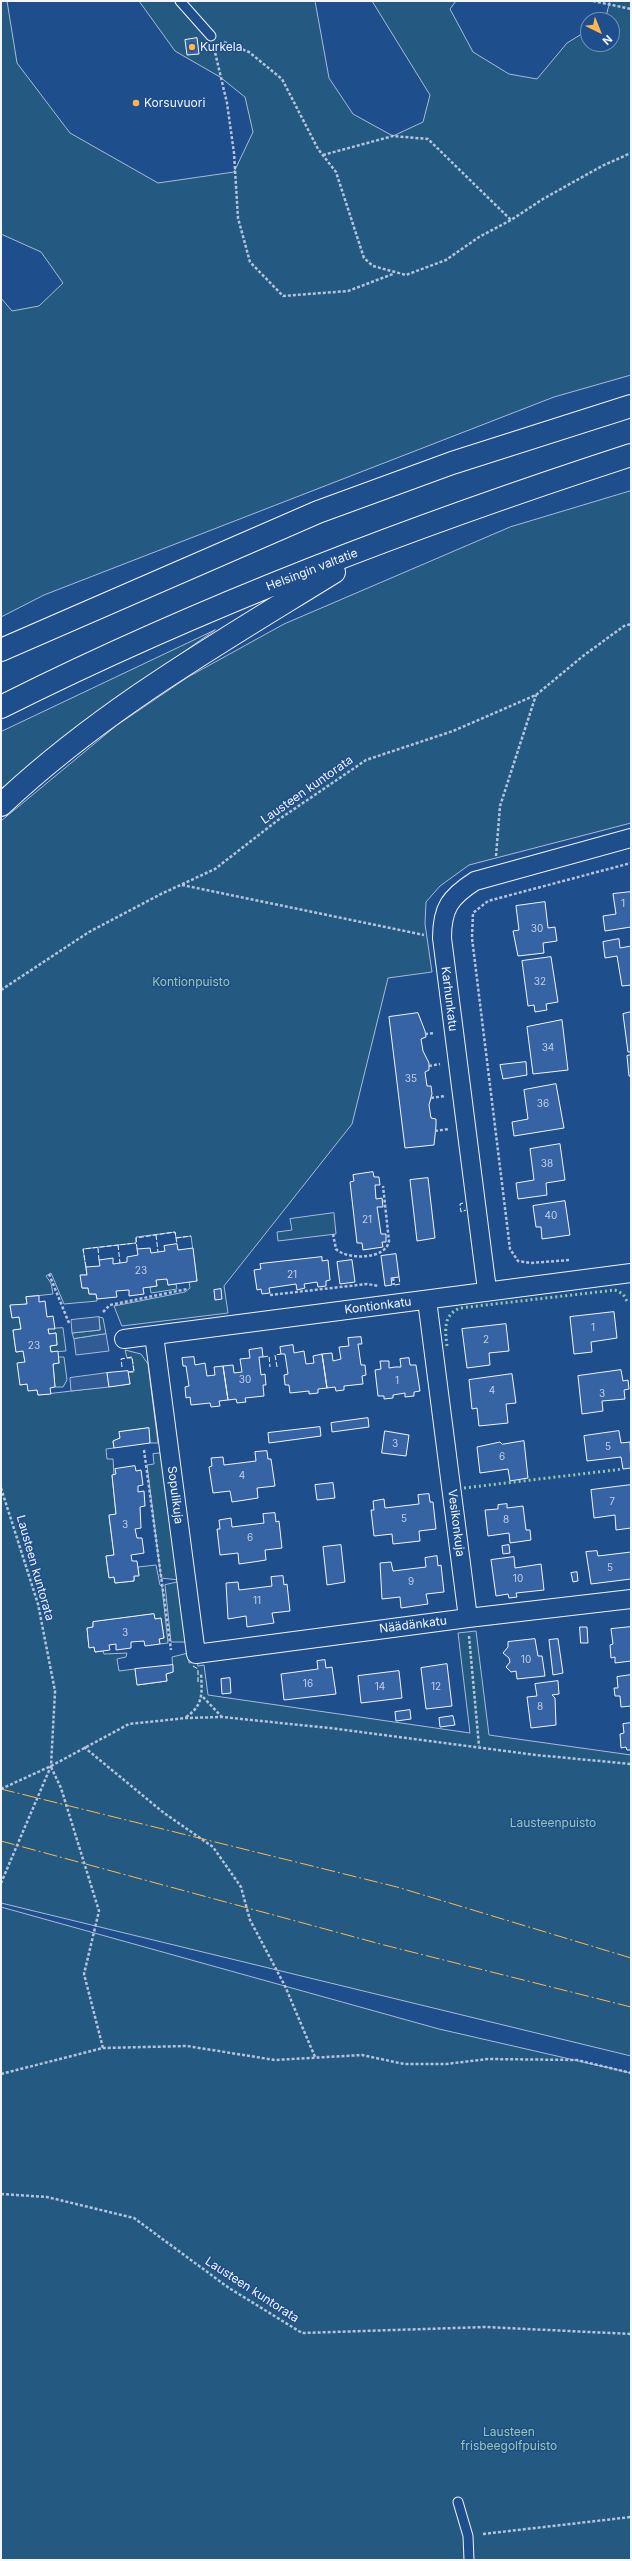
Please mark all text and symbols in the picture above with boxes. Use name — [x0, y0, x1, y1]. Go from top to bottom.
north arrow — [580, 12, 620, 52]
text: N — [600, 32, 615, 48]
place label: Kurkela — [200, 40, 242, 54]
marker: Kurkela — [187, 42, 197, 52]
place label: Korsuvuori — [144, 96, 205, 110]
marker: Korsuvuori — [131, 98, 141, 108]
street label: Helsingin valtatie — [264, 546, 360, 594]
street label: Lausteen kuntorata — [258, 753, 356, 827]
house number: 1 — [621, 898, 625, 910]
house number: 30 — [531, 923, 543, 935]
street label: Karhunkatu — [438, 966, 460, 1032]
park label: Kontionpuisto — [152, 975, 230, 989]
house number: 32 — [534, 976, 546, 988]
house number: 34 — [542, 1042, 554, 1054]
house number: 35 — [405, 1073, 417, 1085]
house number: 36 — [537, 1098, 549, 1110]
house number: 38 — [541, 1158, 553, 1170]
house number: 40 — [545, 1210, 557, 1222]
house number: 21 — [362, 1214, 372, 1226]
house number: 23 — [135, 1265, 147, 1277]
house number: 21 — [287, 1269, 297, 1281]
street label: Kontionkatu — [344, 1295, 412, 1317]
house number: 1 — [591, 1322, 595, 1334]
house number: 2 — [483, 1334, 489, 1346]
house number: 23 — [28, 1340, 40, 1352]
house number: 30 — [239, 1374, 251, 1386]
house number: 1 — [395, 1375, 399, 1387]
house number: 4 — [489, 1385, 495, 1397]
house number: 3 — [599, 1388, 605, 1400]
house number: 3 — [392, 1438, 398, 1450]
house number: 5 — [605, 1441, 611, 1453]
house number: 6 — [499, 1451, 505, 1463]
street label: Sopulikuja — [164, 1465, 186, 1525]
house number: 4 — [239, 1470, 245, 1482]
street label: Vesikonkuja — [445, 1488, 467, 1558]
house number: 7 — [609, 1496, 615, 1508]
house number: 5 — [401, 1513, 407, 1525]
street label: Lausteen kuntorata — [13, 1514, 57, 1622]
house number: 8 — [503, 1514, 509, 1526]
house number: 3 — [122, 1519, 128, 1531]
house number: 6 — [247, 1532, 253, 1544]
house number: 5 — [607, 1562, 613, 1574]
house number: 10 — [513, 1573, 523, 1585]
house number: 9 — [408, 1576, 414, 1588]
house number: 11 — [253, 1595, 261, 1607]
street label: Näädänkatu — [378, 1614, 448, 1636]
house number: 3 — [122, 1627, 128, 1639]
house number: 10 — [521, 1654, 531, 1666]
house number: 16 — [303, 1678, 313, 1690]
house number: 14 — [375, 1681, 385, 1693]
house number: 12 — [431, 1681, 441, 1693]
house number: 8 — [537, 1701, 543, 1713]
park label: Lausteenpuisto — [510, 1816, 596, 1830]
street label: Lausteen kuntorata — [202, 2254, 302, 2326]
park label: Lausteen frisbeegolfpuisto — [461, 2425, 557, 2453]

